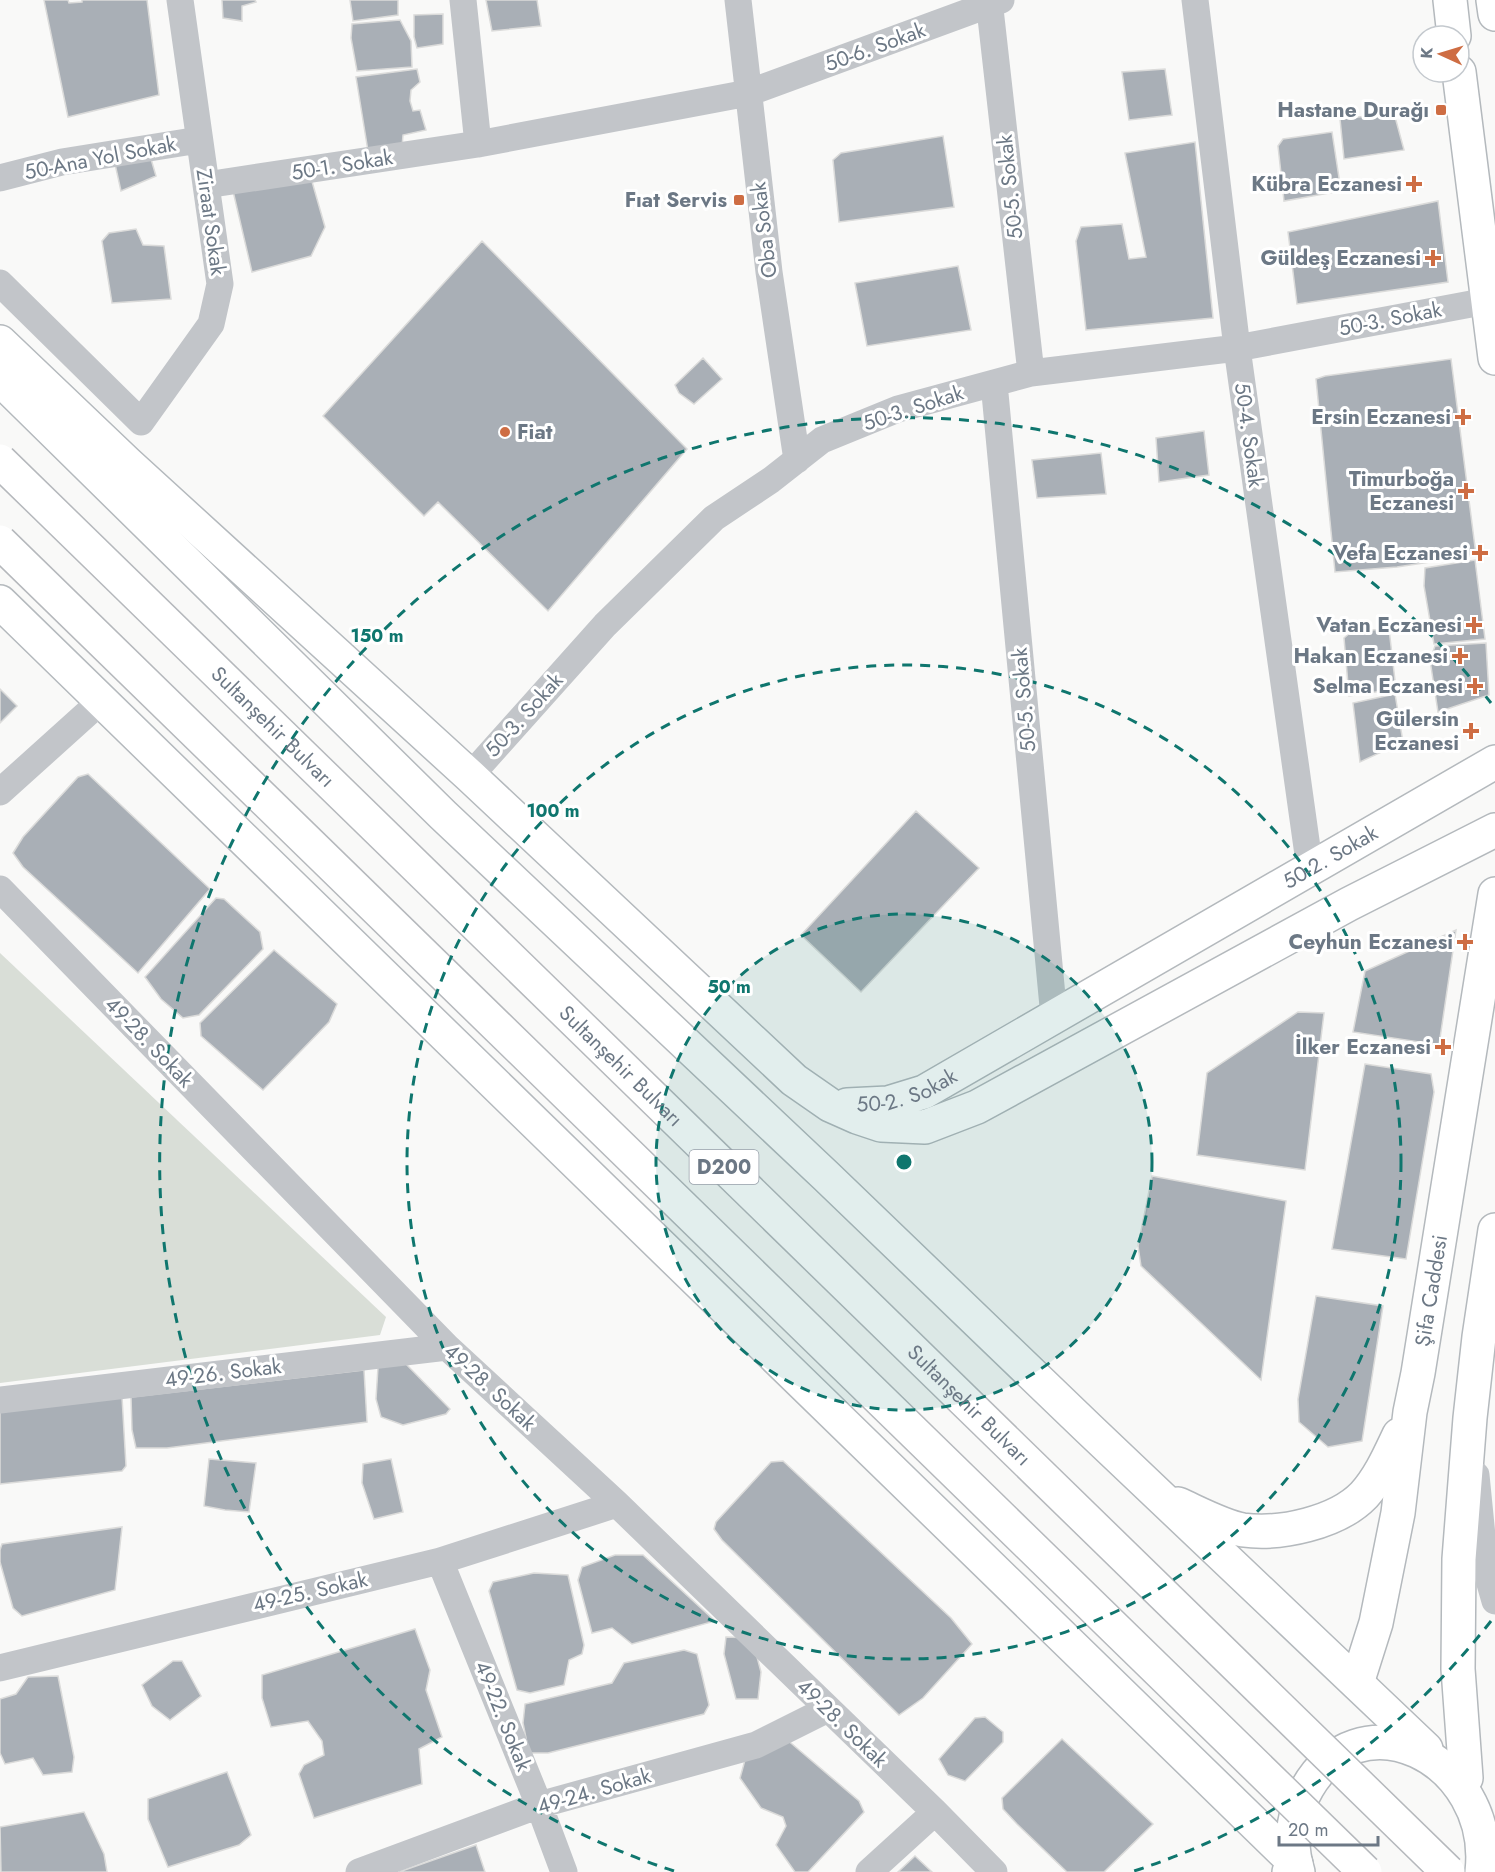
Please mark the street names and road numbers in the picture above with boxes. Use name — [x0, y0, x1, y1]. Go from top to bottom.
street label: 50-6. Sokak — [820, 15, 930, 79]
street label: 50-Ana Yol Sokak — [22, 128, 179, 187]
street label: 50-5. Sokak — [990, 133, 1030, 241]
street label: 50-1. Sokak — [289, 142, 396, 188]
street label: Ziraat Sokak — [189, 167, 233, 278]
street label: Oba Sokak — [743, 180, 785, 280]
street label: 50-3. Sokak — [1336, 294, 1445, 344]
street label: 50-3. Sokak — [859, 377, 968, 438]
street label: 50-4. Sokak — [1227, 381, 1271, 490]
street label: 50-5. Sokak — [1004, 646, 1044, 754]
street label: Sultanşehir Bulvarı — [204, 659, 342, 794]
street label: 50-3. Sokak — [478, 666, 570, 764]
street label: 50-2. Sokak — [1277, 818, 1384, 896]
street label: 49-28. Sokak — [98, 990, 201, 1095]
street label: Sultanşehir Bulvarı — [552, 999, 690, 1134]
street label: 50-2. Sokak — [856, 1061, 963, 1120]
road number: D200 — [690, 1150, 758, 1184]
street label: Şifa Caddesi — [1407, 1233, 1455, 1349]
street label: 49-28. Sokak — [437, 1336, 543, 1438]
street label: Sultanşehir Bulvarı — [900, 1338, 1038, 1473]
street label: 49-26. Sokak — [163, 1351, 284, 1395]
street label: 49-25. Sokak — [250, 1564, 371, 1620]
street label: 49-22. Sokak — [467, 1656, 539, 1776]
street label: 49-28. Sokak — [790, 1672, 895, 1775]
street label: 49-24. Sokak — [534, 1760, 655, 1822]

